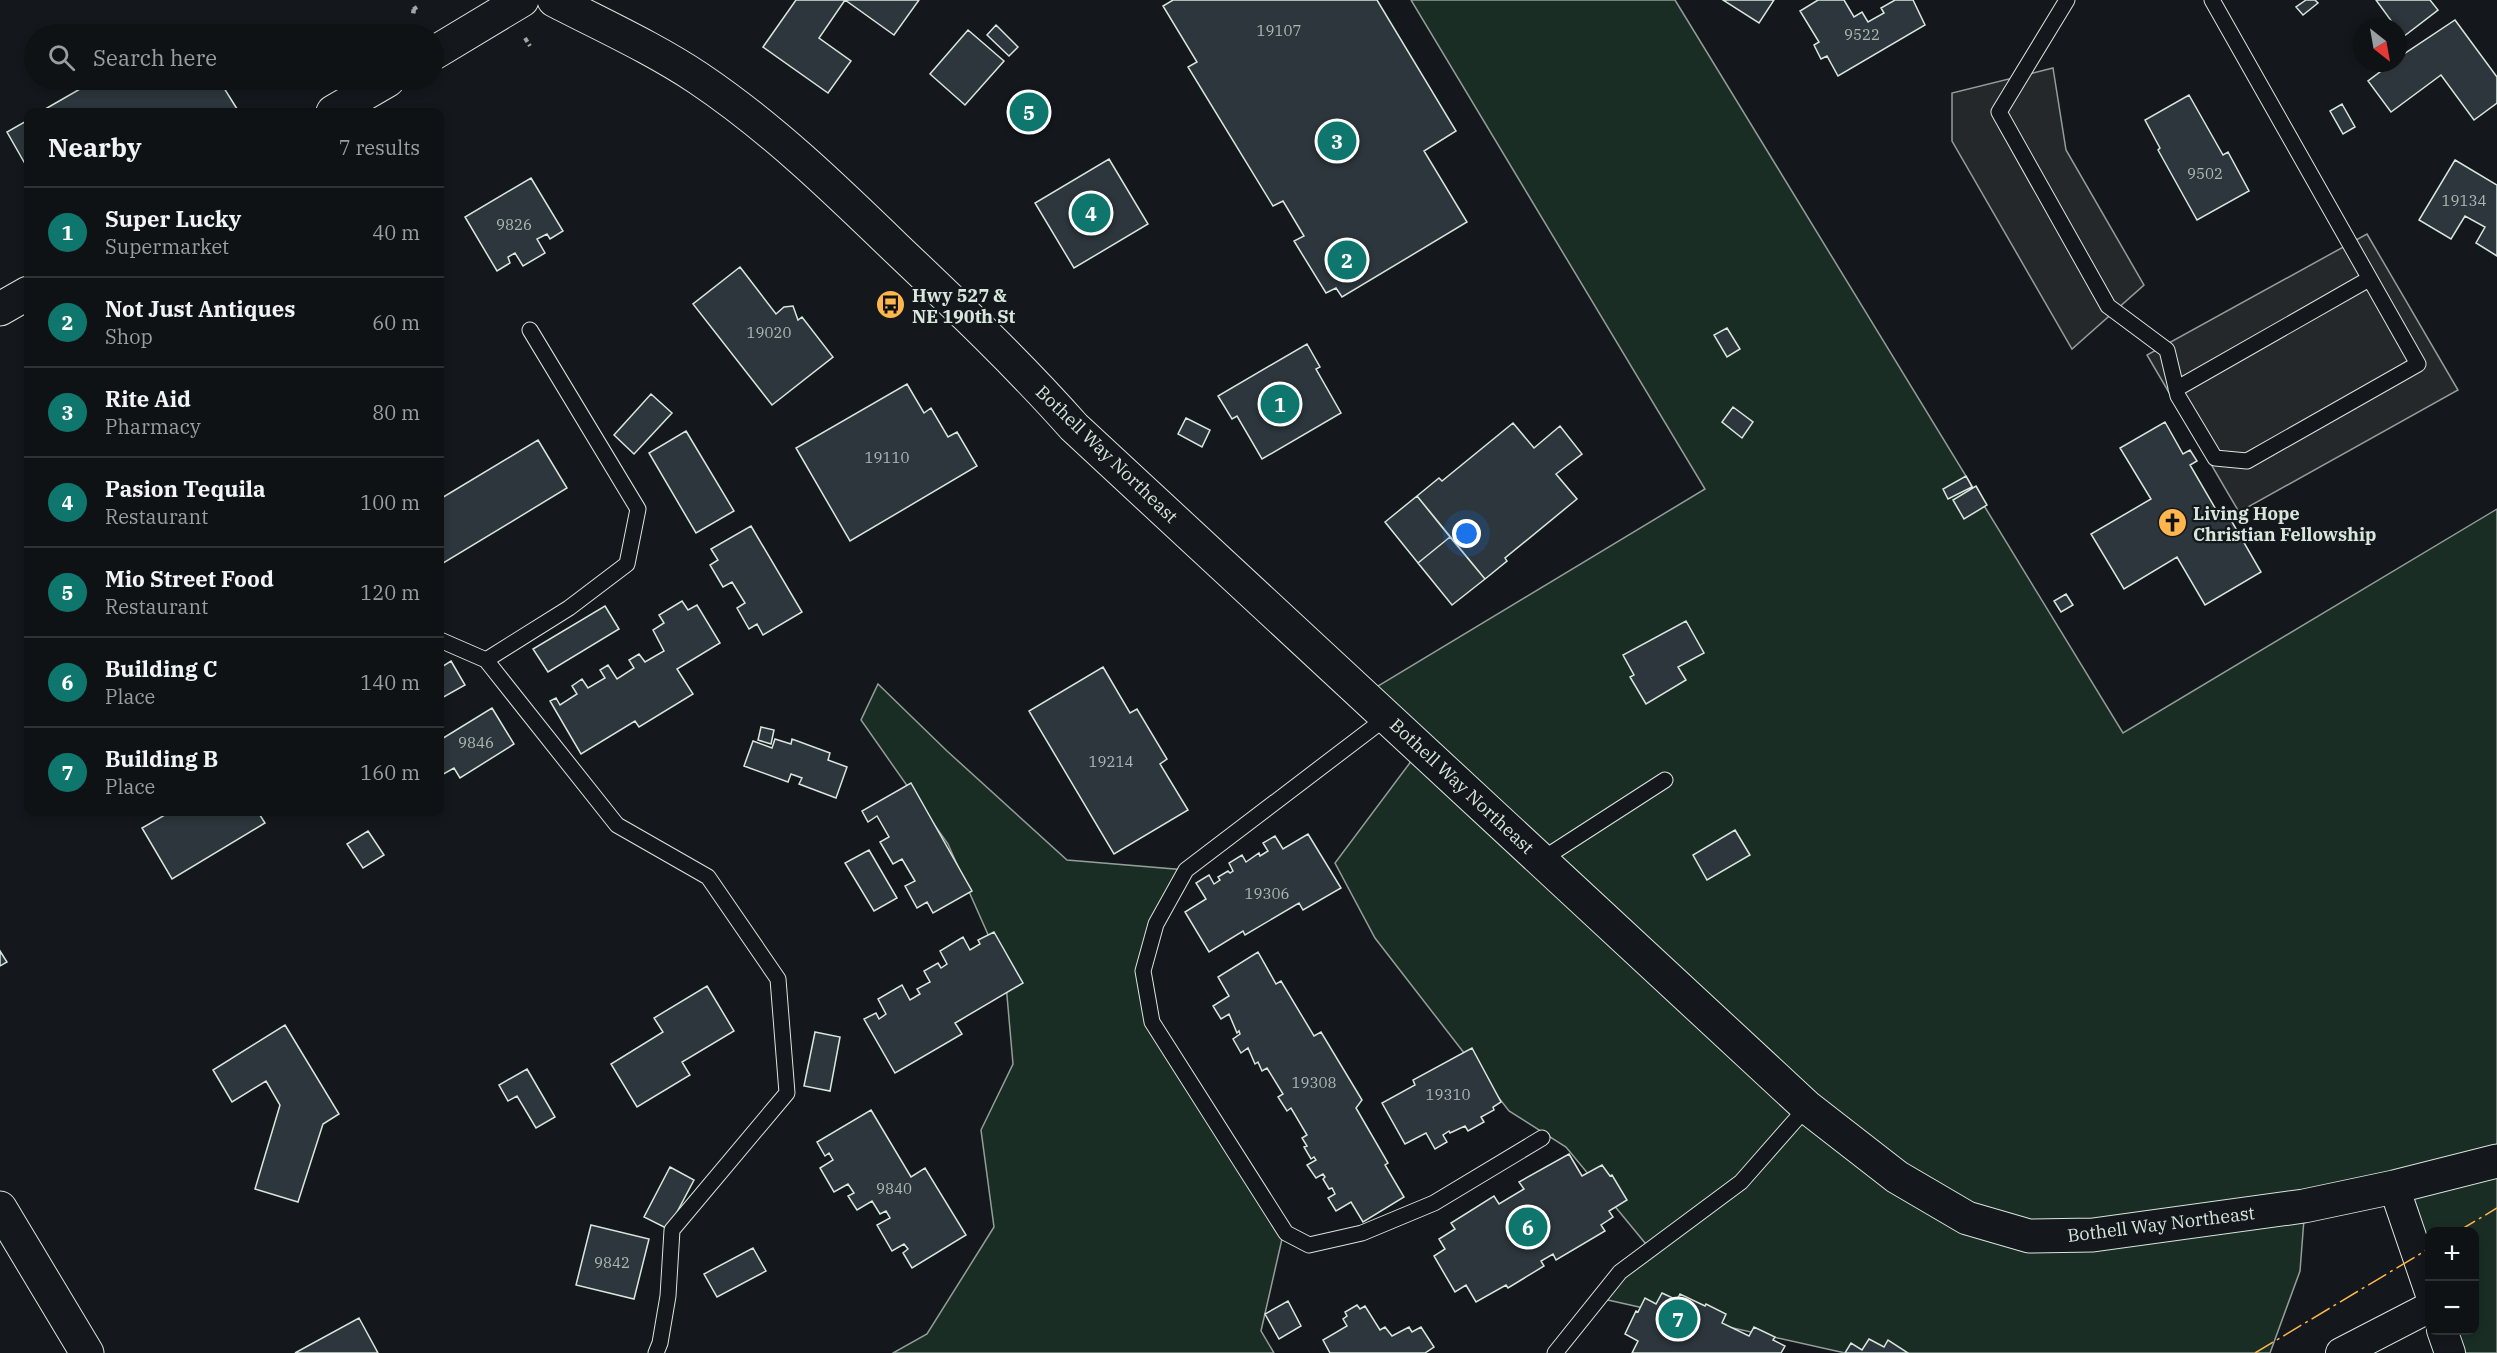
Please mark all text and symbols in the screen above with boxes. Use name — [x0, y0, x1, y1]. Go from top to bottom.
north arrow — [2353, 18, 2407, 72]
house number: 19107 — [1256, 21, 1302, 40]
search box — [24, 24, 444, 90]
house number: 9522 — [1844, 25, 1880, 44]
icon: search — [45, 41, 78, 74]
text: Search here — [93, 43, 217, 72]
pin: 5 — [1010, 90, 1048, 134]
pin: 3 — [1318, 118, 1356, 164]
text: Nearby — [48, 130, 142, 164]
text: 7 results — [339, 134, 420, 161]
house number: 9502 — [2187, 164, 2223, 183]
pin: 4 — [1072, 190, 1110, 236]
house number: 19134 — [2441, 191, 2487, 210]
text: Super Lucky — [105, 204, 241, 233]
house number: 9826 — [496, 215, 532, 234]
text: 1 — [62, 219, 74, 246]
text: 40 m — [372, 219, 420, 246]
text: Supermarket — [105, 233, 229, 260]
pin: 2 — [1328, 238, 1366, 282]
place label: Hwy 527 & NE 190th St — [912, 284, 1016, 328]
bus stop icon: Hwy 527 & NE 190th St — [875, 289, 907, 321]
text: Not Just Antiques — [105, 294, 295, 323]
text: 2 — [62, 309, 74, 336]
text: 60 m — [372, 309, 420, 336]
text: Shop — [105, 323, 153, 350]
house number: 19020 — [746, 323, 792, 342]
street label: Bothell Way Northeast — [1031, 380, 1183, 528]
pin: 1 — [1260, 382, 1300, 426]
text: Rite Aid — [105, 384, 191, 413]
text: 3 — [62, 399, 74, 426]
text: 80 m — [372, 399, 420, 426]
text: Pharmacy — [105, 413, 201, 440]
house number: 19110 — [864, 448, 910, 467]
text: Pasion Tequila — [105, 474, 266, 503]
text: 4 — [62, 489, 74, 516]
text: 100 m — [360, 489, 420, 516]
place label: Living Hope Christian Fellowship — [2193, 502, 2376, 546]
text: Restaurant — [105, 503, 208, 530]
church icon: Living Hope Christian Fellowship — [2156, 507, 2188, 539]
your location — [1452, 519, 1481, 548]
text: Mio Street Food — [105, 564, 274, 593]
text: 5 — [62, 579, 74, 606]
text: 120 m — [360, 579, 420, 606]
text: Restaurant — [105, 593, 208, 620]
text: Building C — [105, 654, 217, 683]
text: 6 — [62, 669, 74, 696]
text: 140 m — [360, 669, 420, 696]
text: Place — [105, 683, 155, 710]
street label: Bothell Way Northeast — [1385, 713, 1539, 859]
house number: 9846 — [458, 733, 494, 752]
text: Building B — [105, 744, 218, 773]
house number: 19214 — [1088, 752, 1134, 771]
text: 7 — [62, 759, 74, 786]
text: 160 m — [360, 759, 420, 786]
text: Place — [105, 773, 155, 800]
house number: 19306 — [1244, 884, 1290, 903]
house number: 19308 — [1291, 1073, 1337, 1092]
house number: 19310 — [1425, 1085, 1471, 1104]
house number: 9840 — [876, 1179, 912, 1198]
street label: Bothell Way Northeast — [2066, 1201, 2256, 1247]
pin: 6 — [1508, 1204, 1547, 1250]
map controls — [2425, 1227, 2479, 1335]
button: + — [2425, 1227, 2479, 1281]
house number: 9842 — [594, 1253, 630, 1272]
button: − — [2425, 1281, 2479, 1335]
pin: 7 — [1658, 1296, 1698, 1342]

